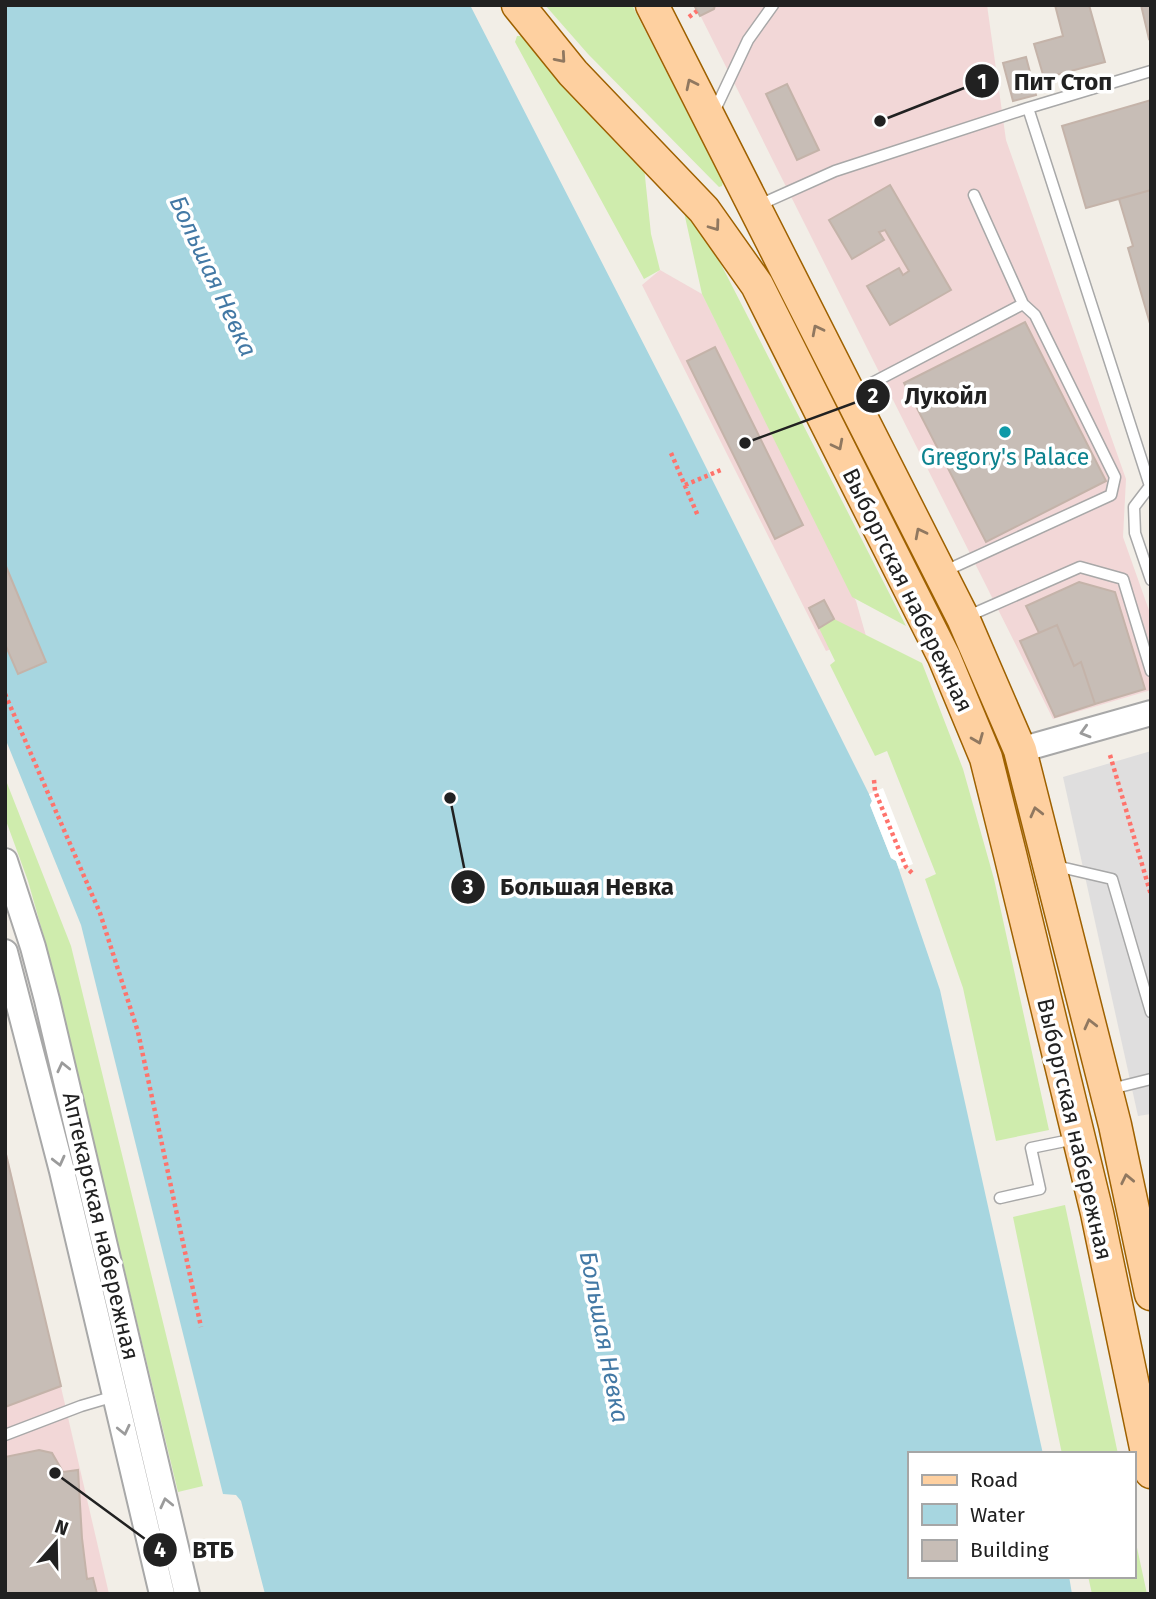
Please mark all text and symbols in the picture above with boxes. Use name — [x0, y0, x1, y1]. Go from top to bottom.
one-way arrow — [553, 50, 565, 63]
callout: Пит Стоп — [965, 59, 1126, 104]
text: Пит Стоп — [1014, 68, 1112, 96]
text: 1 — [977, 69, 987, 95]
one-way arrow — [686, 79, 700, 91]
water label: Большая Невка — [164, 191, 262, 361]
one-way arrow — [707, 218, 719, 231]
one-way arrow — [811, 325, 825, 337]
callout: Лукойл — [855, 373, 1001, 418]
text: Лукойл — [905, 382, 987, 410]
text: 2 — [868, 383, 879, 409]
marker: Gregory's Palace — [997, 424, 1013, 440]
one-way arrow — [829, 438, 843, 450]
place label: Gregory's Palace — [921, 443, 1089, 471]
street label: Выборгская набережная — [837, 464, 979, 716]
one-way arrow — [915, 528, 928, 540]
one-way arrow — [1080, 724, 1092, 738]
one-way arrow — [969, 732, 983, 744]
one-way arrow — [1030, 806, 1044, 818]
callout: Большая Невка — [451, 864, 687, 909]
text: Большая Невка — [500, 873, 674, 901]
text: 3 — [462, 874, 474, 900]
street label: Выборгская набережная — [1031, 995, 1119, 1263]
one-way arrow — [1084, 1018, 1098, 1030]
one-way arrow — [57, 1061, 71, 1073]
street label: Аптекарская набережная — [57, 1089, 145, 1363]
one-way arrow — [51, 1155, 65, 1167]
one-way arrow — [1120, 1173, 1135, 1185]
water label: Большая Невка — [574, 1249, 634, 1425]
one-way arrow — [115, 1424, 130, 1436]
legend — [908, 1452, 1135, 1578]
text: Road — [970, 1467, 1018, 1493]
one-way arrow — [160, 1498, 174, 1510]
text: Water — [970, 1502, 1025, 1528]
north arrow — [21, 1508, 91, 1578]
text: N — [52, 1515, 72, 1540]
callout: ВТБ — [143, 1527, 247, 1572]
text: ВТБ — [192, 1536, 234, 1564]
text: 4 — [154, 1537, 166, 1563]
text: Building — [970, 1537, 1049, 1563]

